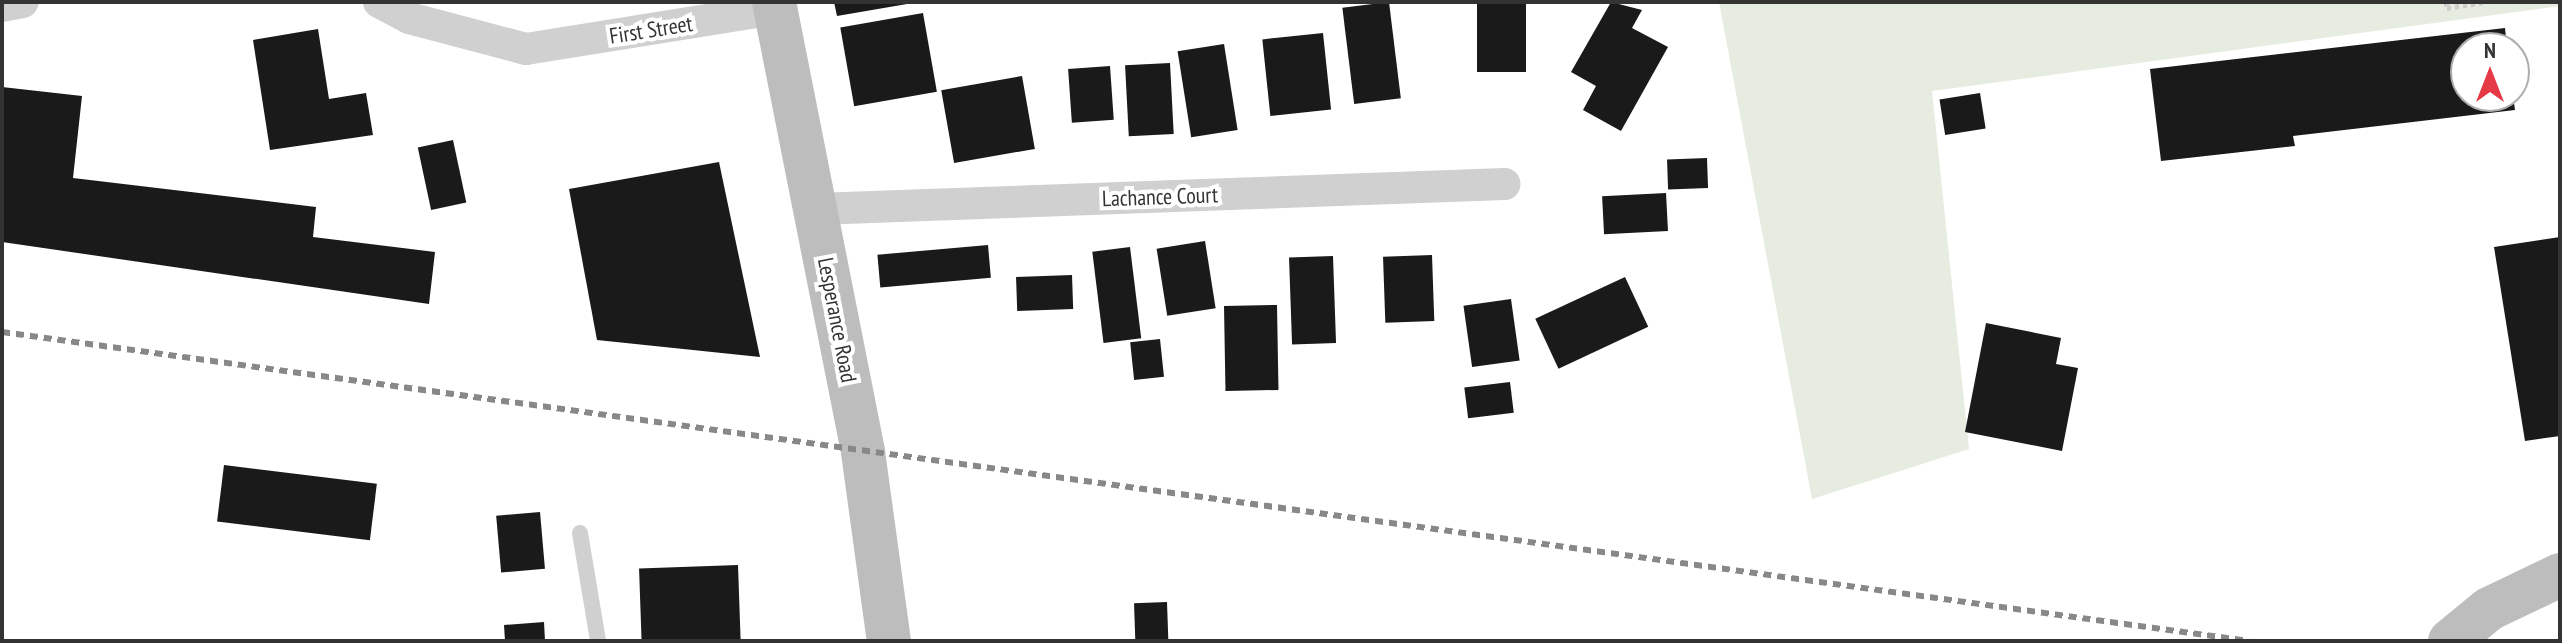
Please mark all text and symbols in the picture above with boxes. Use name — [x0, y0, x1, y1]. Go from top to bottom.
street label: First Street — [608, 10, 694, 50]
north arrow — [2450, 32, 2530, 112]
text: N — [2484, 36, 2496, 64]
street label: Lachance Court — [1102, 182, 1218, 212]
street label: Lesperance Road — [812, 255, 862, 385]

